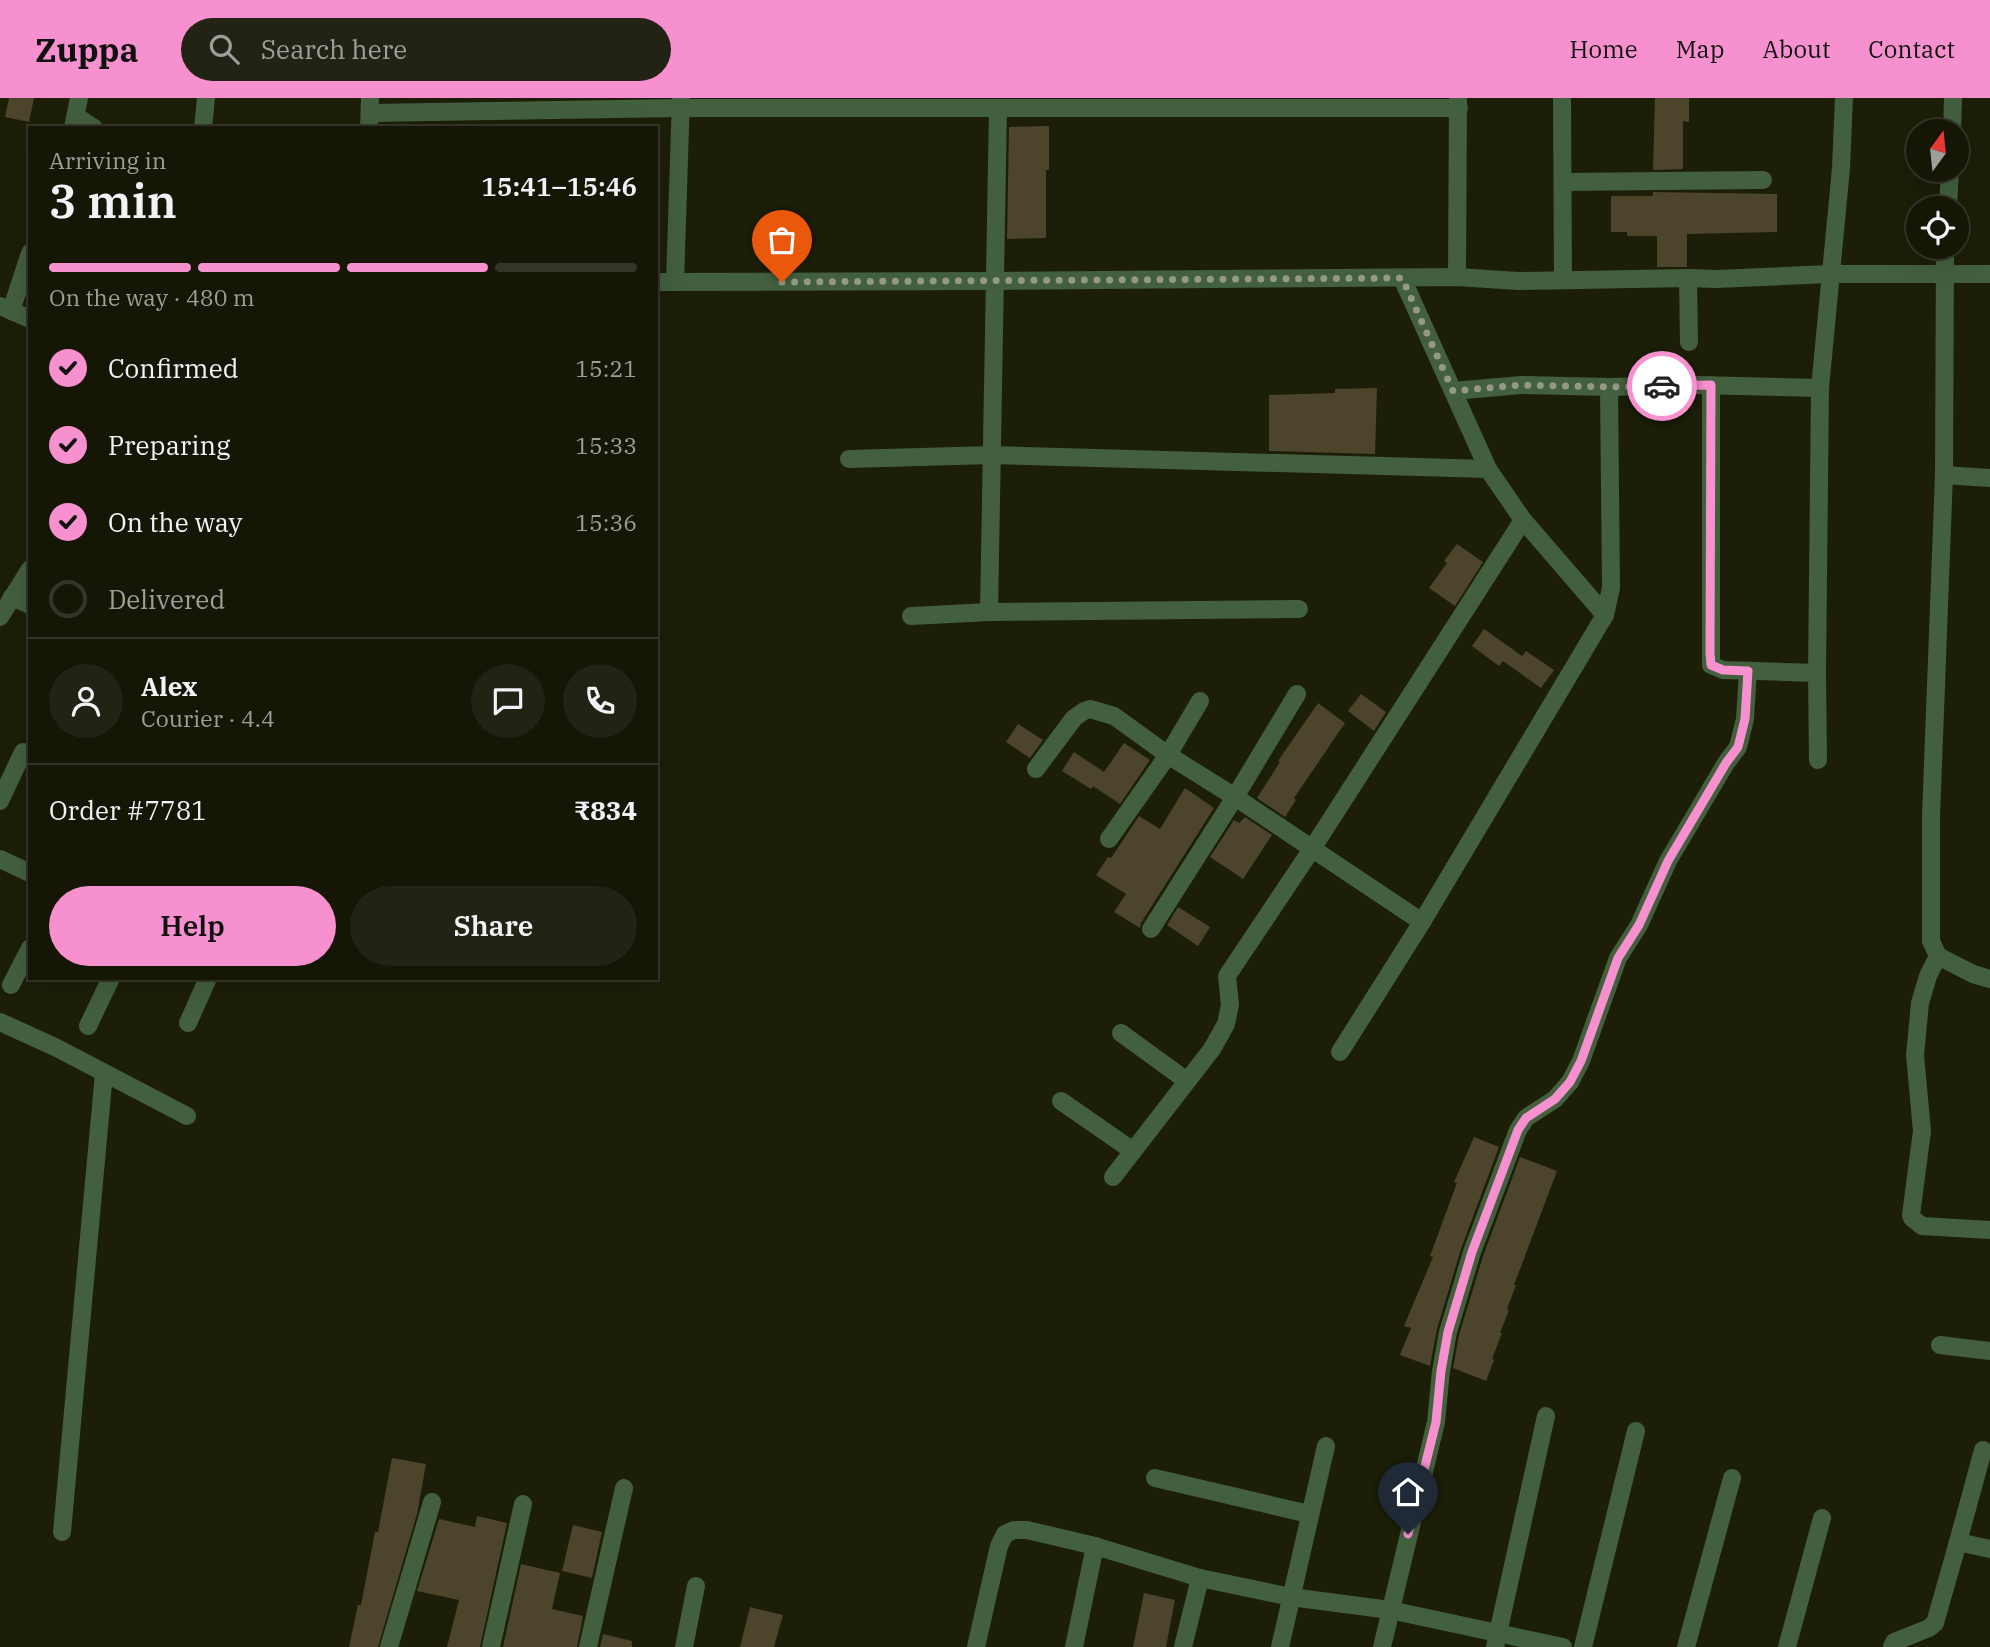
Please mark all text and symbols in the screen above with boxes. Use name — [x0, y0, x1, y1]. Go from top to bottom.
search box — [181, 18, 671, 81]
text: Zuppa — [35, 28, 139, 71]
icon: search — [205, 30, 243, 68]
text: Search here — [261, 32, 407, 66]
text: Home — [1570, 33, 1638, 65]
text: Map — [1676, 33, 1724, 65]
text: About — [1762, 33, 1830, 65]
text: Contact — [1868, 33, 1955, 65]
north arrow — [1906, 119, 1969, 182]
map controls — [1906, 119, 1969, 259]
text: Arriving in — [49, 145, 166, 175]
text: 15:41–15:46 — [481, 169, 637, 203]
text: 3 min — [49, 171, 177, 231]
button: locate — [1906, 196, 1969, 259]
pin — [752, 210, 812, 282]
icon: bag — [763, 221, 801, 259]
text: On the way · 480 m — [49, 282, 255, 312]
icon: check — [49, 349, 87, 387]
text: Confirmed — [108, 351, 239, 385]
courier — [1627, 351, 1697, 421]
text: 15:21 — [575, 353, 637, 383]
icon: car — [1643, 367, 1681, 405]
icon: check — [49, 426, 87, 464]
text: Preparing — [108, 428, 230, 462]
text: 15:33 — [575, 430, 637, 460]
icon: check — [49, 503, 87, 541]
text: On the way — [108, 505, 242, 539]
text: 15:36 — [575, 507, 637, 537]
text: Delivered — [108, 582, 225, 616]
button: person — [49, 664, 123, 738]
button: chat — [471, 664, 545, 738]
button: phone — [563, 664, 637, 738]
text: Alex — [141, 669, 197, 703]
text: Courier · 4.4 — [141, 703, 275, 733]
text: Order #7781 — [49, 793, 207, 827]
text: ₹834 — [574, 793, 637, 827]
button: Help — [49, 886, 336, 966]
button: Share — [350, 886, 637, 966]
pin — [1378, 1462, 1438, 1534]
icon: home — [1389, 1473, 1427, 1511]

